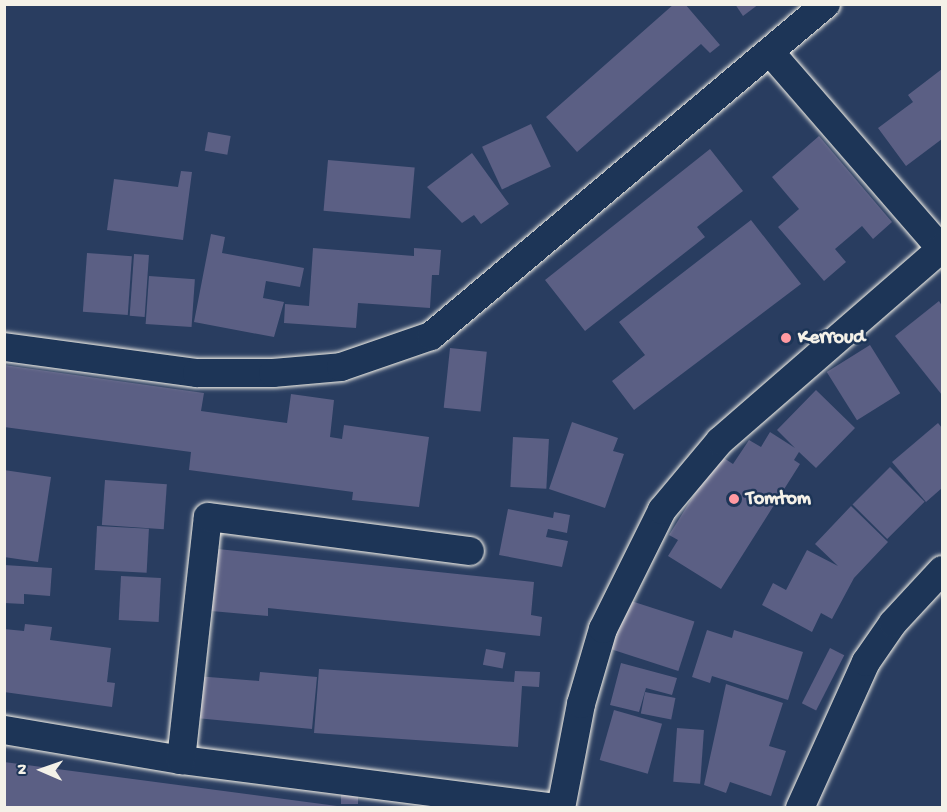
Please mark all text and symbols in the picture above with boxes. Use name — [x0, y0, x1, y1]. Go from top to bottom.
place label: Kerroud — [798, 326, 865, 350]
marker: Kerroud — [779, 331, 793, 345]
place label: Tomtom — [746, 487, 811, 511]
marker: Tomtom — [727, 492, 741, 506]
north arrow — [12, 740, 72, 800]
text: N — [14, 764, 33, 775]

